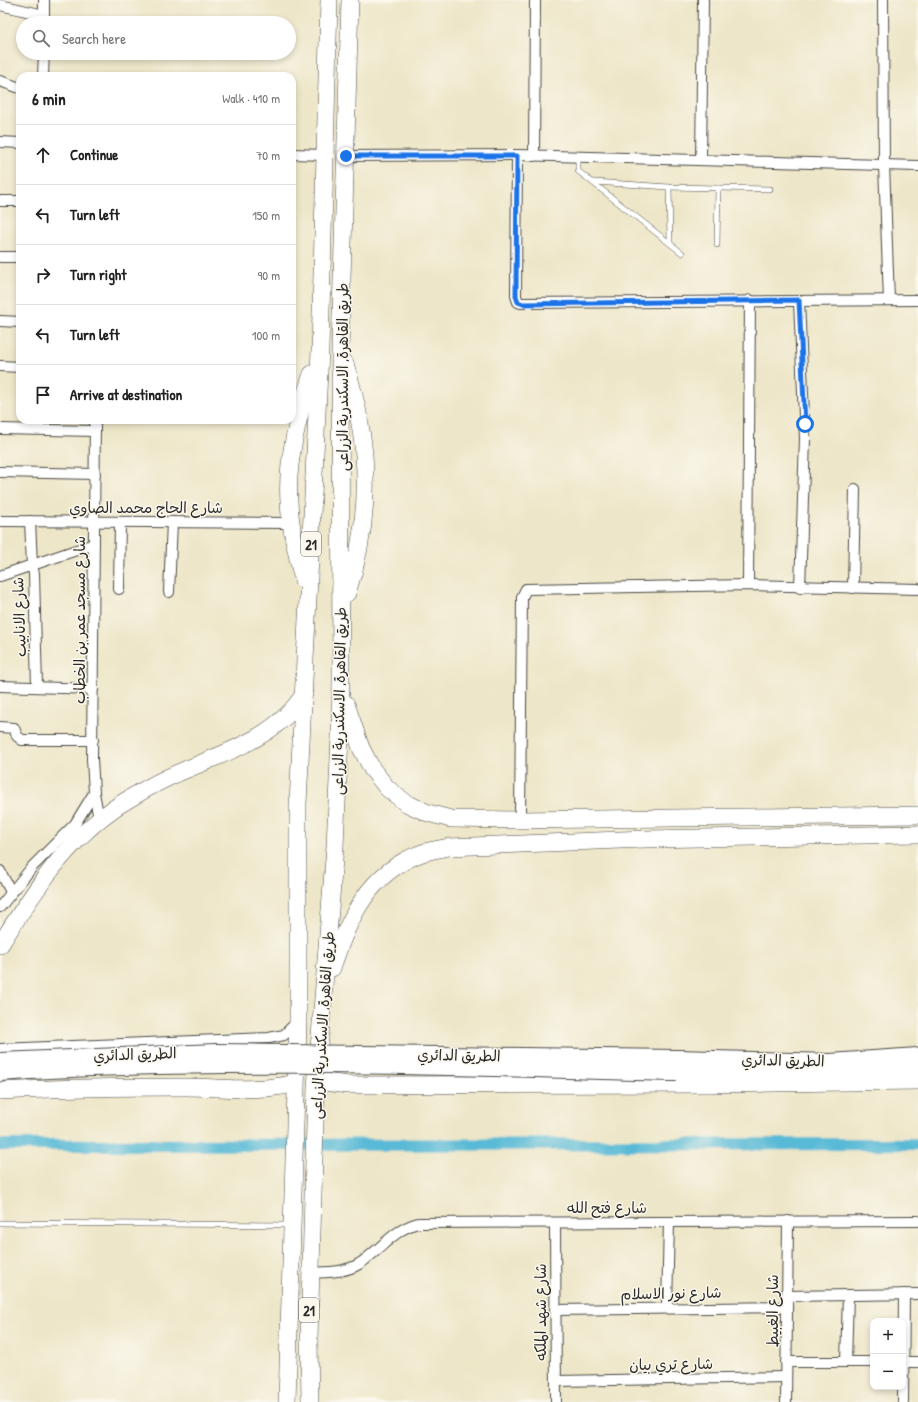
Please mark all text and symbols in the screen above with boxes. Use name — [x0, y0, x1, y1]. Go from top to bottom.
search box — [16, 16, 296, 60]
icon: search — [30, 27, 52, 49]
text: Search here — [62, 28, 126, 49]
text: 6 min — [32, 87, 66, 110]
text: Walk · 410 m — [222, 89, 280, 107]
icon: ahead — [32, 144, 54, 166]
text: Continue — [70, 144, 118, 165]
text: 70 m — [256, 146, 280, 164]
route end — [337, 147, 355, 165]
icon: left — [32, 204, 54, 226]
text: Turn left — [70, 204, 120, 225]
text: 150 m — [252, 206, 280, 224]
icon: right — [32, 264, 54, 286]
text: Turn right — [70, 264, 126, 285]
text: 90 m — [258, 266, 280, 284]
street label: طريق القاهرة, الاسكندرية الزراعى — [332, 283, 353, 471]
icon: left — [32, 324, 54, 346]
text: Turn left — [70, 324, 120, 345]
text: 100 m — [252, 326, 280, 344]
icon: arrive — [32, 384, 54, 406]
text: Arrive at destination — [70, 384, 182, 405]
route start — [796, 415, 814, 433]
street label: شارع الحاج محمد الصاوي — [69, 497, 223, 519]
road number: 21 — [301, 532, 321, 556]
street label: شارع مسجد عمر بن الخطاب — [69, 536, 90, 704]
street label: شارع الانابيب — [7, 577, 31, 657]
street label: طريق القاهرة, الاسكندرية الزراعى — [327, 607, 351, 795]
street label: طريق القاهرة, الاسكندرية الزراعى — [305, 930, 339, 1120]
street label: الطريق الدائري — [93, 1042, 177, 1067]
street label: الطريق الدائري — [417, 1044, 501, 1067]
street label: الطريق الدائري — [741, 1049, 825, 1072]
street label: شارع فتح الله — [567, 1197, 647, 1218]
street label: شارع شهد الملكه — [530, 1263, 551, 1361]
street label: شارع الغبيط — [762, 1274, 783, 1348]
street label: شارع نور الاسلام — [620, 1282, 722, 1305]
road number: 21 — [299, 1298, 319, 1322]
map controls — [870, 1318, 906, 1390]
button: + — [870, 1318, 906, 1354]
street label: شارع تري بيان — [629, 1353, 713, 1376]
button: − — [870, 1354, 906, 1390]

